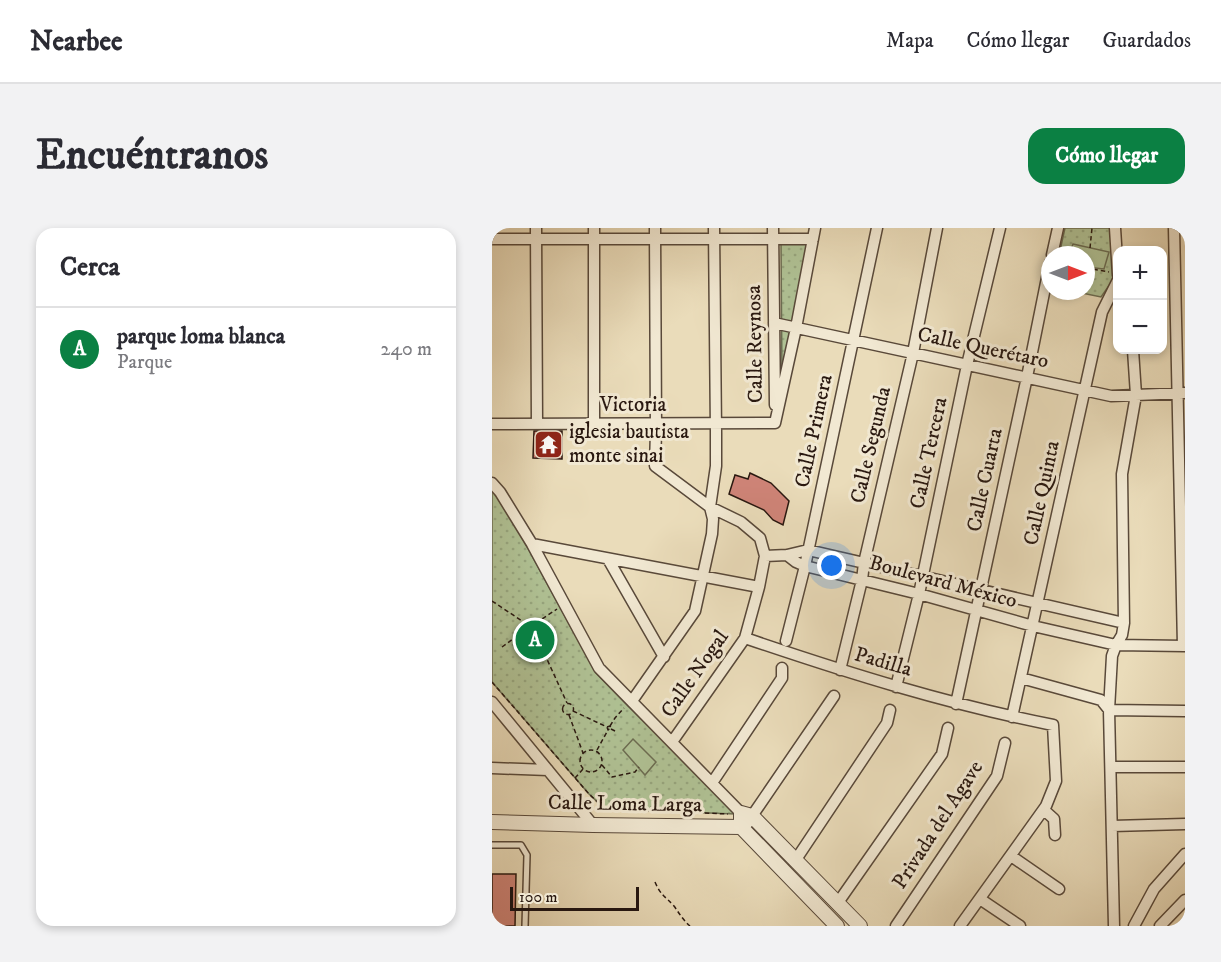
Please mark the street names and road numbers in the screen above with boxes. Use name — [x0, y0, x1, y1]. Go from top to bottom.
street label: Calle Reynosa — [741, 285, 769, 403]
street label: Calle Querétaro — [915, 321, 1051, 375]
street label: Calle Primera — [789, 372, 839, 490]
street label: Calle Segunda — [845, 384, 897, 506]
street label: Victoria — [599, 392, 666, 418]
street label: Calle Tercera — [905, 395, 954, 511]
street label: Calle Cuarta — [961, 426, 1009, 534]
street label: Calle Quinta — [1018, 438, 1066, 548]
street label: Boulevard México — [866, 550, 1020, 614]
street label: Calle Nogal — [655, 625, 735, 723]
street label: Padilla — [851, 641, 915, 683]
street label: Privada del Agave — [887, 756, 989, 894]
street label: Calle Loma Larga — [548, 790, 702, 818]

